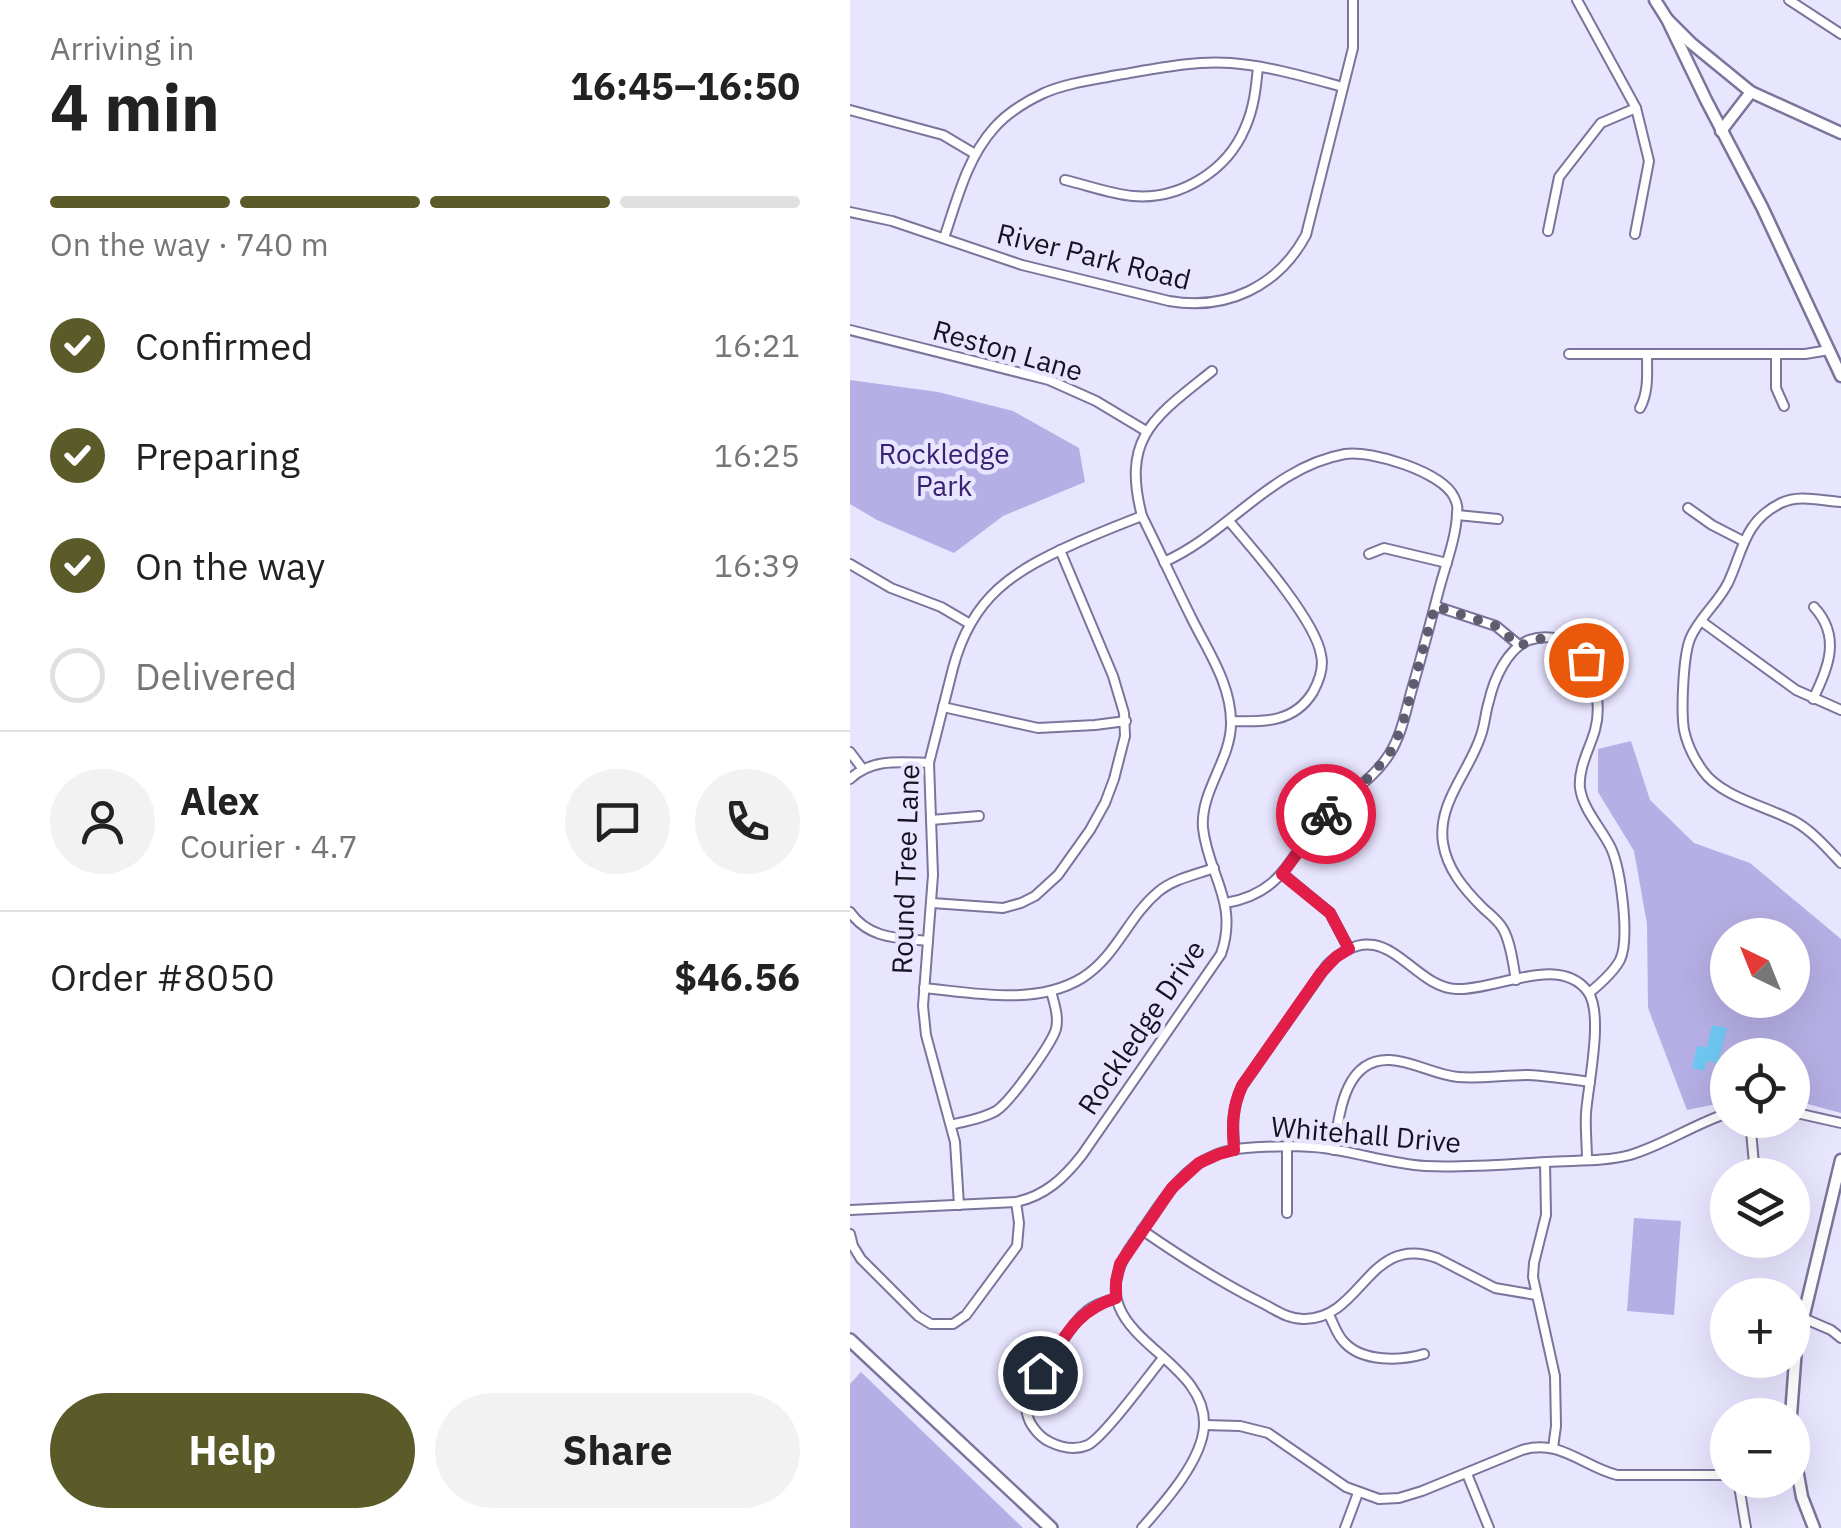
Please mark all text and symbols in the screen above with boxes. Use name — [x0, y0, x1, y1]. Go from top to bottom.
text: Arriving in — [50, 27, 195, 69]
text: 16:45–16:50 — [570, 61, 800, 110]
text: 4 min — [50, 64, 220, 149]
street label: River Park Road — [993, 214, 1195, 298]
text: On the way · 740 m — [50, 223, 329, 265]
street label: Reston Lane — [929, 311, 1087, 389]
icon: check — [50, 318, 105, 373]
text: Confirmed — [135, 321, 313, 370]
text: 16:21 — [714, 324, 800, 366]
icon: check — [50, 428, 105, 483]
text: Preparing — [135, 431, 300, 480]
text: 16:25 — [714, 434, 800, 476]
park label: Rockledge Park — [878, 435, 1010, 504]
icon: check — [50, 538, 105, 593]
text: On the way — [135, 541, 325, 590]
text: 16:39 — [714, 544, 800, 586]
pin — [1544, 618, 1629, 703]
icon: bag — [1559, 633, 1614, 688]
text: Delivered — [135, 651, 297, 700]
street label: Round Tree Lane — [883, 763, 927, 975]
courier — [1276, 764, 1376, 864]
button: person — [50, 769, 155, 874]
button: chat — [565, 769, 670, 874]
button: phone — [695, 769, 800, 874]
text: Alex — [180, 776, 260, 825]
icon: bike — [1299, 787, 1354, 842]
text: Courier · 4.7 — [180, 825, 358, 867]
north arrow — [1710, 918, 1810, 1018]
map controls — [1710, 918, 1810, 1498]
street label: Rockledge Drive — [1069, 933, 1213, 1121]
text: Order #8050 — [50, 952, 275, 1001]
text: $46.56 — [674, 952, 800, 1001]
button: locate — [1710, 1038, 1810, 1138]
street label: Whitehall Drive — [1270, 1107, 1462, 1161]
button: layers — [1710, 1158, 1810, 1258]
button: + — [1710, 1278, 1810, 1378]
pin — [998, 1331, 1083, 1416]
icon: home — [1013, 1346, 1068, 1401]
button: Help — [50, 1393, 415, 1508]
button: Share — [435, 1393, 800, 1508]
button: − — [1710, 1398, 1810, 1498]

